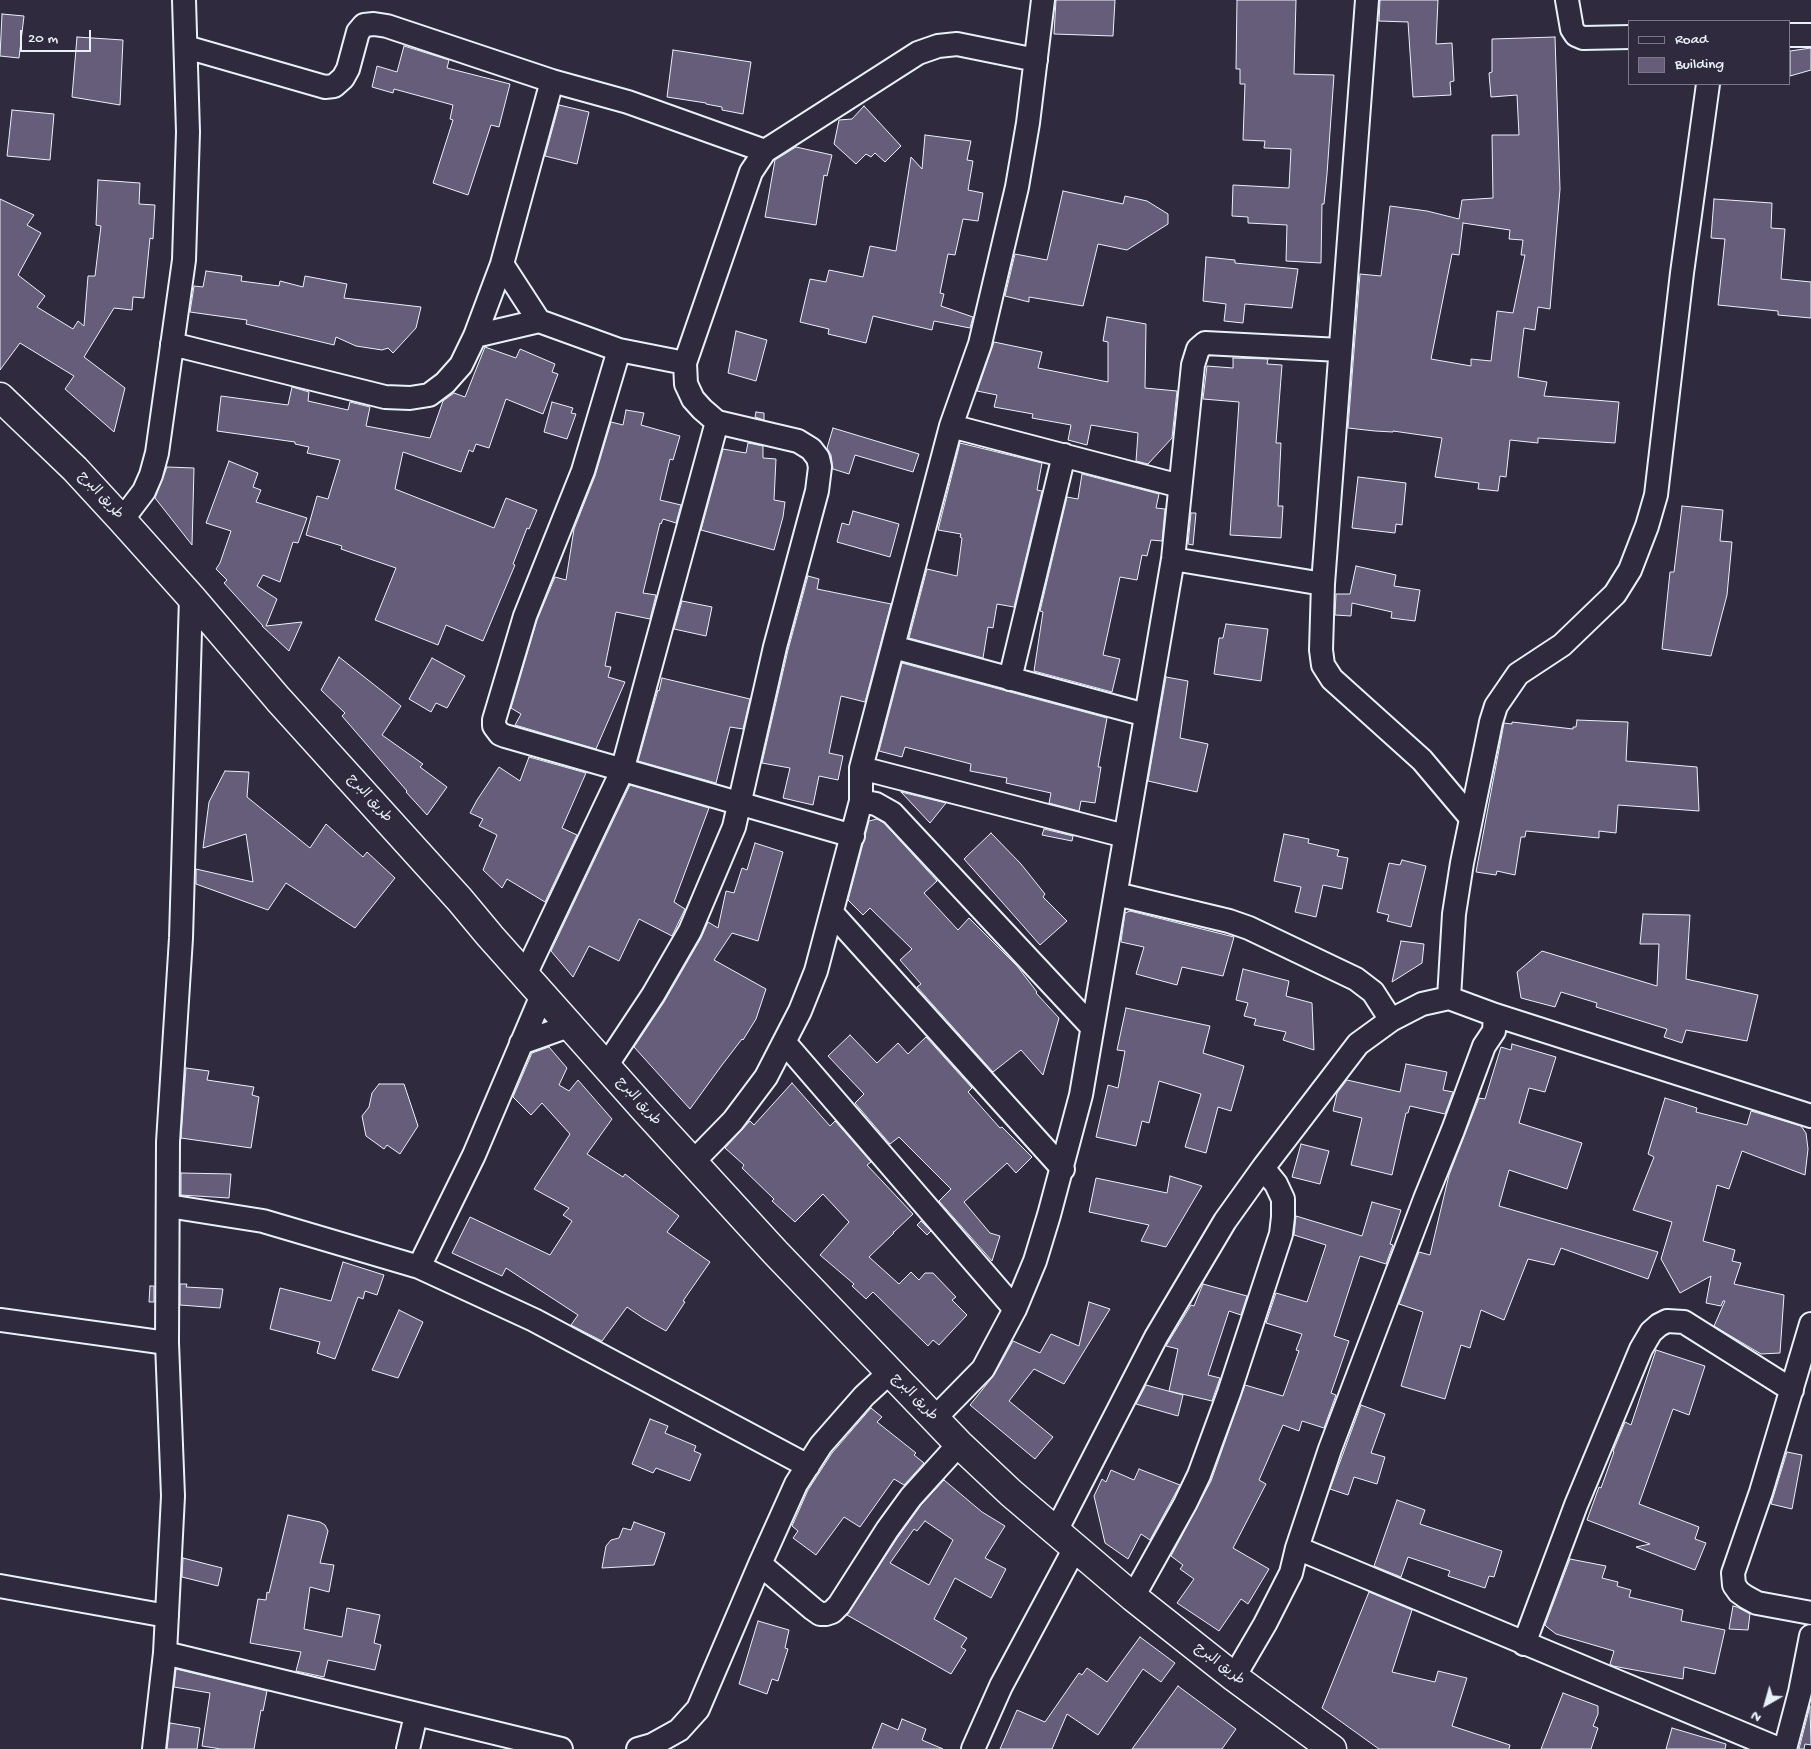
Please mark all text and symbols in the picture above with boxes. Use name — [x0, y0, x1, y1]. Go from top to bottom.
scale bar — [22, 20, 94, 52]
legend — [1628, 20, 1791, 85]
text: 20 m — [28, 30, 58, 48]
text: Road — [1675, 31, 1708, 49]
text: Building — [1675, 56, 1724, 74]
street label: طريق البرج — [74, 469, 126, 523]
street label: طريق البرج — [343, 771, 395, 827]
street label: طريق البرج — [612, 1074, 664, 1130]
street label: طريق البرج — [887, 1371, 941, 1425]
street label: طريق البرج — [1190, 1640, 1248, 1690]
north arrow — [1741, 1679, 1791, 1729]
text: N — [1748, 1707, 1765, 1726]

